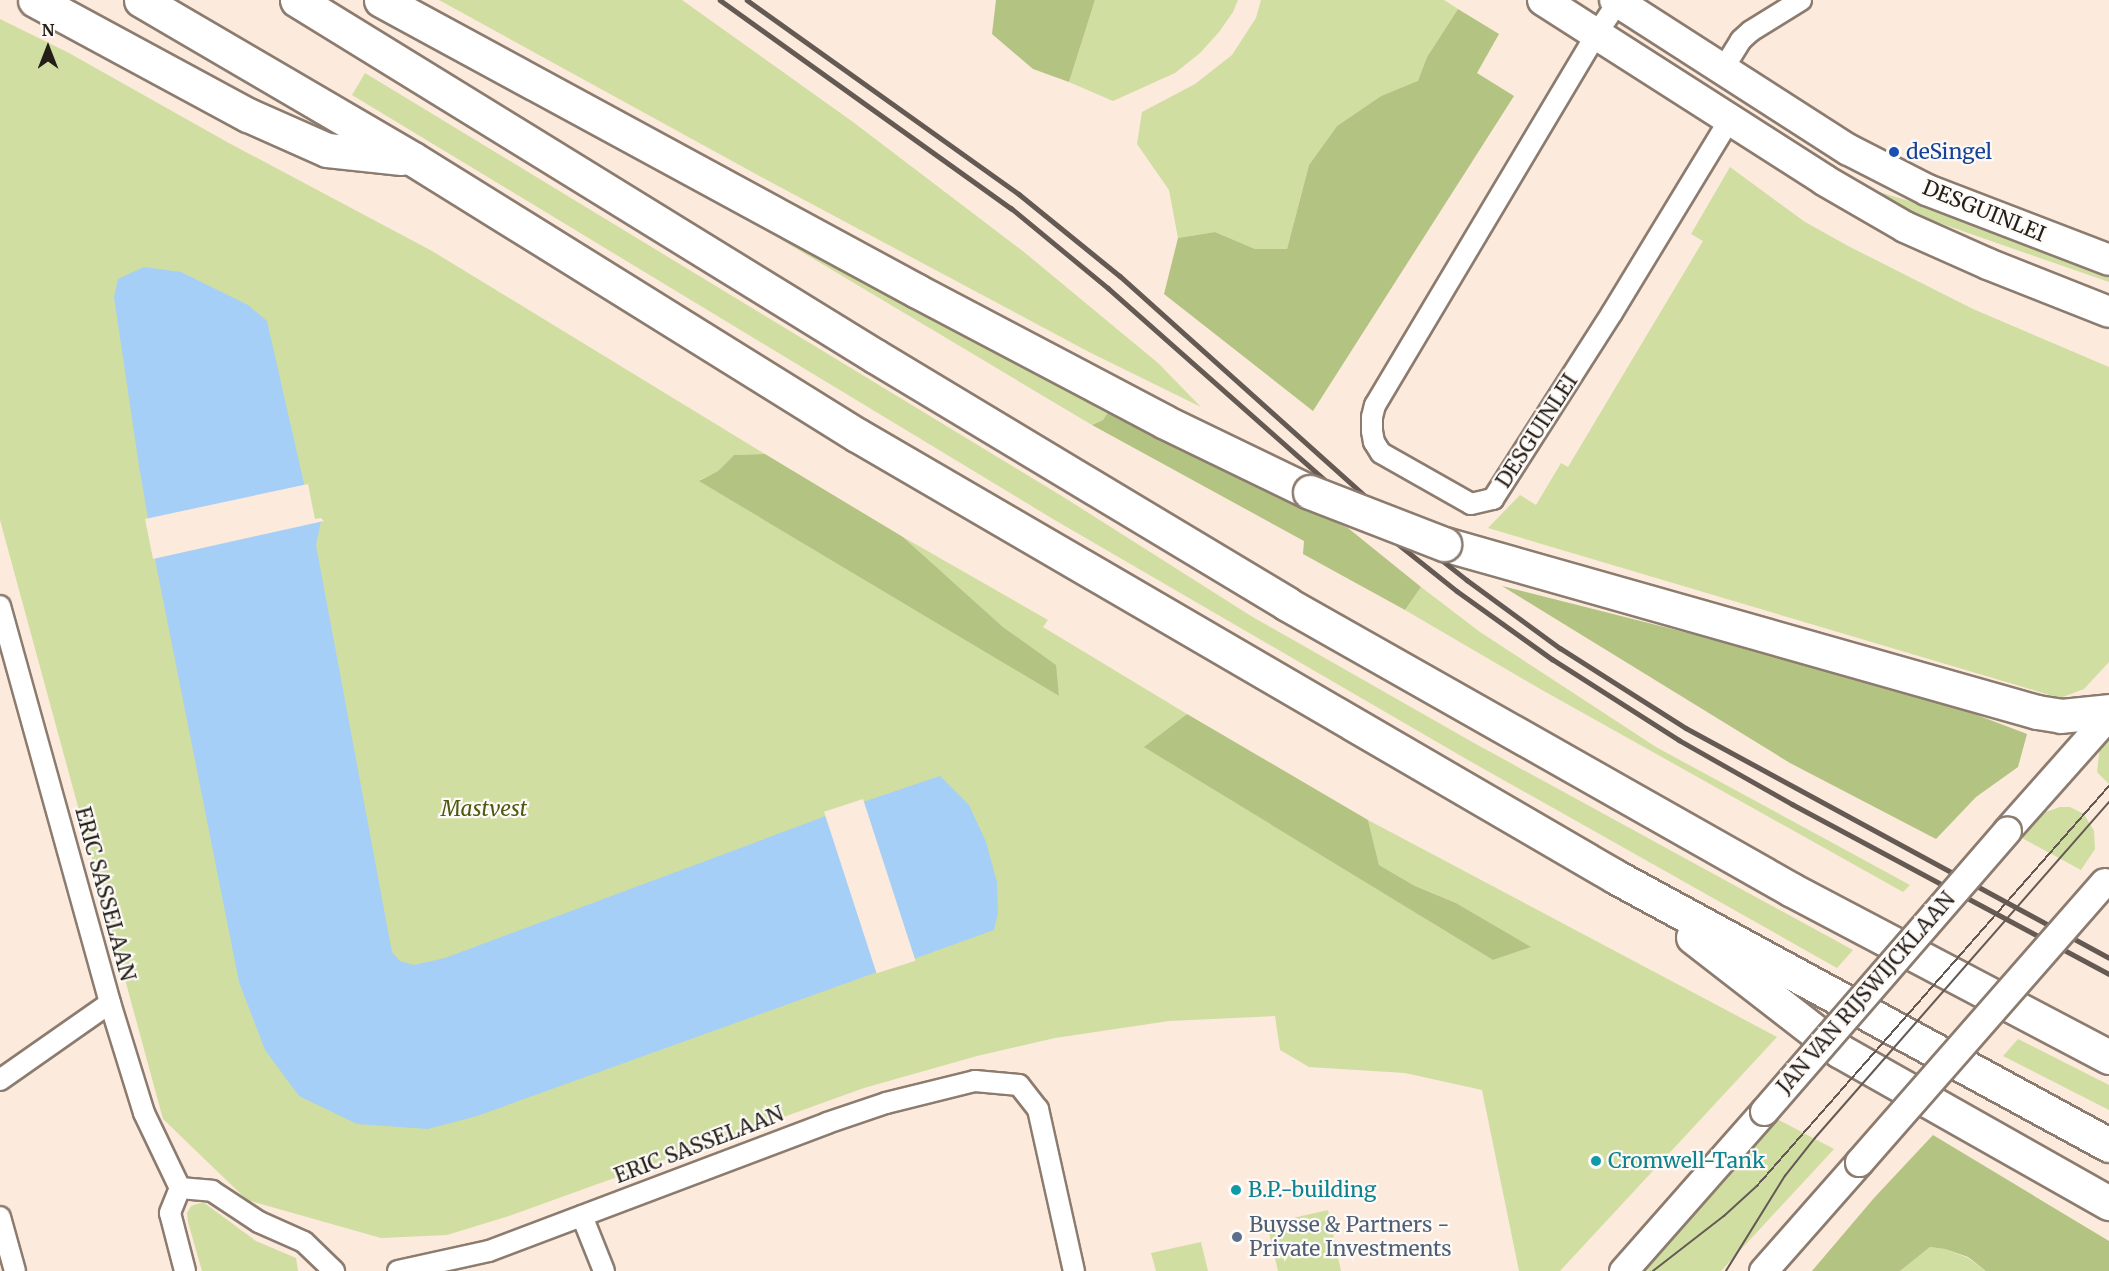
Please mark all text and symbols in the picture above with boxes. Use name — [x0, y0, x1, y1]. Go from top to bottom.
north arrow — [18, 18, 78, 78]
text: N — [42, 20, 54, 40]
place label: deSingel — [1906, 139, 1992, 165]
marker: deSingel — [1887, 145, 1901, 159]
street label: DESGUINLEI — [1919, 175, 2049, 247]
street label: DESGUINLEI — [1491, 369, 1583, 493]
park label: Mastvest — [441, 796, 527, 822]
street label: ERIC SASSELAAN — [70, 804, 140, 984]
street label: JAN VAN RIJSWIJCKLAAN — [1772, 887, 1960, 1099]
street label: ERIC SASSELAAN — [611, 1101, 787, 1189]
place label: Cromwell-Tank — [1608, 1148, 1765, 1174]
marker: Cromwell-Tank — [1589, 1154, 1603, 1168]
place label: B.P.-building — [1248, 1177, 1376, 1203]
marker: B.P.-building — [1229, 1183, 1243, 1197]
place label: Buysse & Partners - Private Investments — [1249, 1212, 1452, 1262]
marker: Buysse & Partners - Private Investments — [1230, 1230, 1244, 1244]

